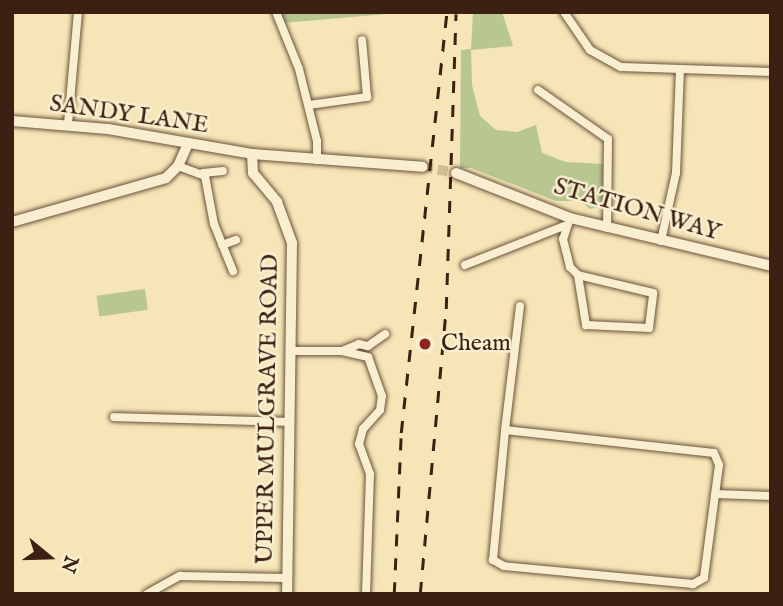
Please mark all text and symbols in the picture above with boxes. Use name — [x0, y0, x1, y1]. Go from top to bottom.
street label: SANDY LANE — [48, 90, 210, 140]
street label: STATION WAY — [550, 172, 724, 248]
street label: UPPER MULGRAVE ROAD — [251, 254, 285, 564]
place label: Cheam — [441, 330, 511, 358]
marker: Cheam — [415, 334, 435, 354]
north arrow — [14, 522, 84, 592]
text: N — [55, 552, 83, 576]

